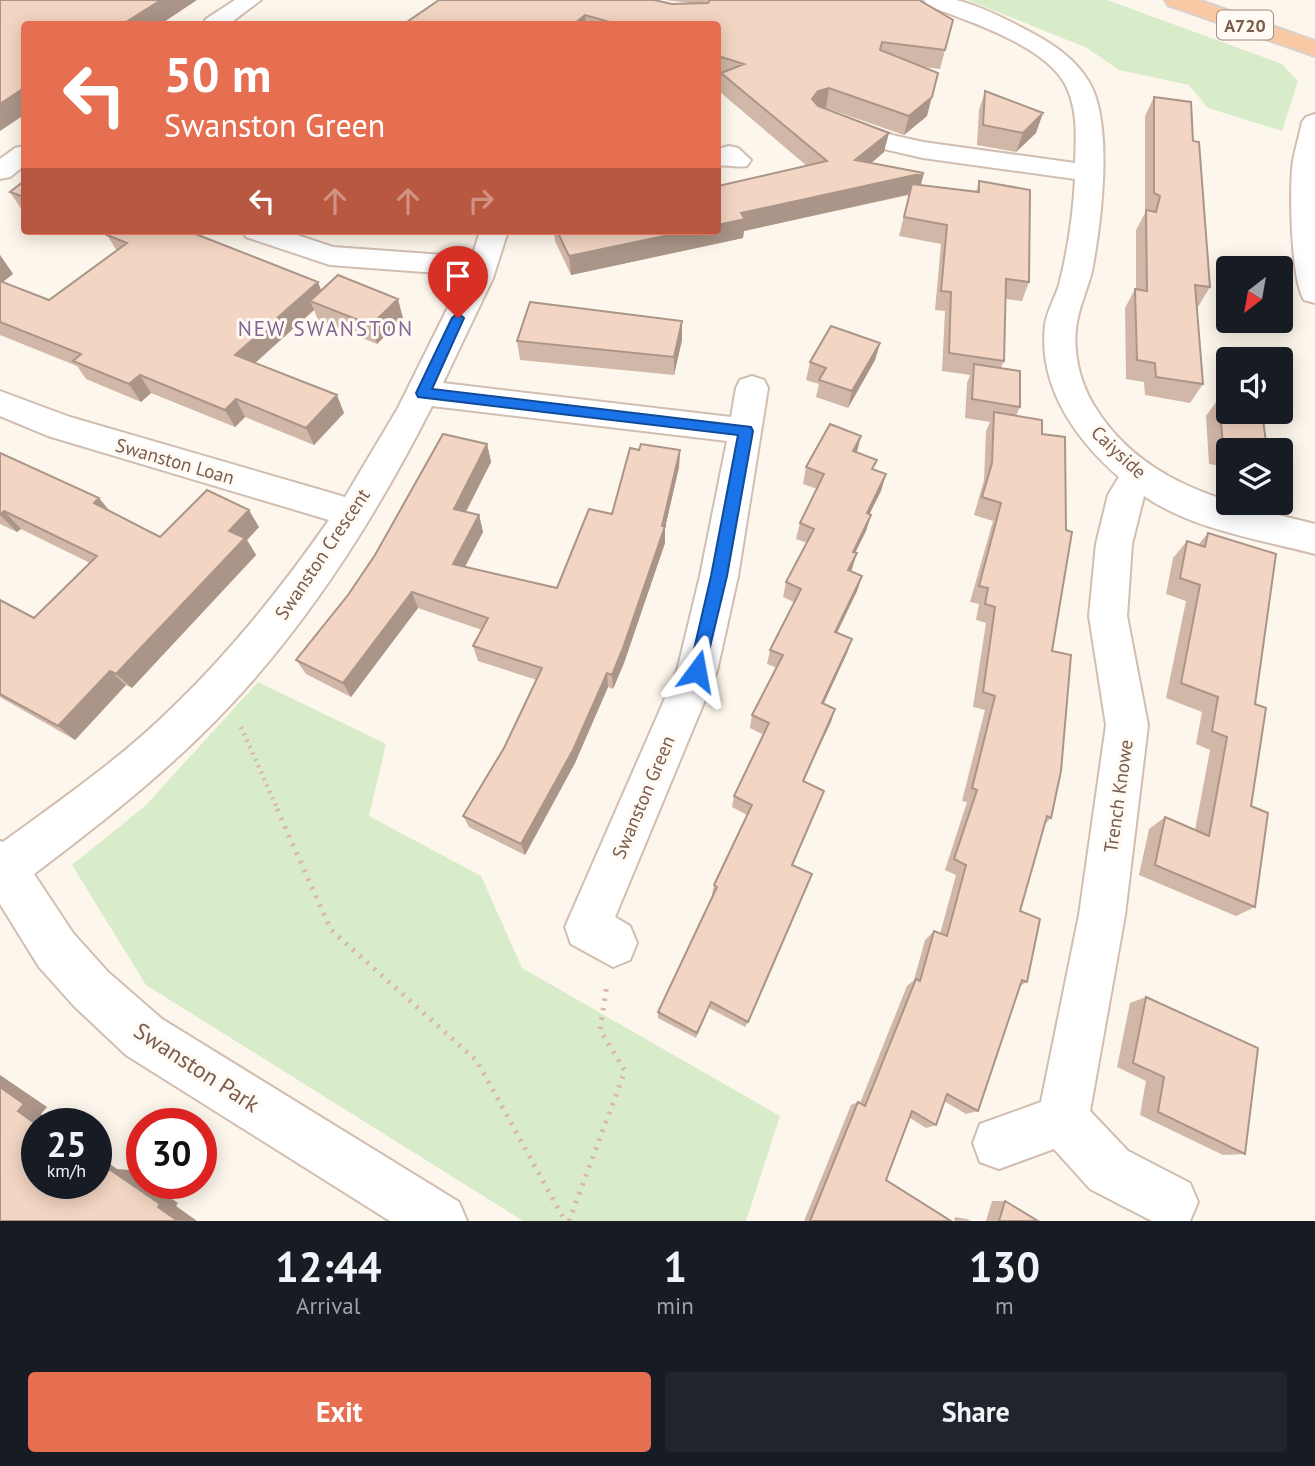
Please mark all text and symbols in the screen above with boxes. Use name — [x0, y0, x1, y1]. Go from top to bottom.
road number: A720 — [1217, 10, 1273, 40]
text: 50 m — [164, 42, 271, 106]
icon: left — [49, 49, 140, 140]
text: Swanston Green — [164, 104, 385, 146]
icon: left — [243, 182, 281, 220]
icon: ahead — [316, 182, 354, 220]
icon: ahead — [389, 182, 427, 220]
icon: right — [462, 182, 500, 220]
pin — [428, 246, 488, 318]
north arrow — [1216, 256, 1293, 332]
map controls — [1216, 256, 1293, 515]
icon: arrive — [439, 257, 477, 295]
district label: NEW SWANSTON — [238, 315, 414, 342]
button: sound — [1216, 347, 1293, 424]
street label: Caiyside — [1086, 420, 1152, 484]
street label: Swanston Loan — [113, 433, 237, 489]
button: layers — [1216, 438, 1293, 515]
street label: Swanston Crescent — [269, 483, 375, 624]
position arrow — [660, 634, 734, 708]
street label: Swanston Green — [606, 732, 680, 862]
street label: Trench Knowe — [1098, 738, 1138, 854]
street label: Swanston Park — [129, 1016, 265, 1118]
speed limit sign: 30 — [126, 1108, 217, 1199]
text: 25 — [47, 1121, 86, 1167]
text: km/h — [47, 1159, 86, 1182]
text: 12:44 — [275, 1239, 381, 1294]
text: 1 — [663, 1239, 687, 1294]
text: 130 — [969, 1239, 1040, 1294]
text: Arrival — [296, 1291, 360, 1320]
text: min — [656, 1291, 694, 1320]
text: m — [995, 1291, 1014, 1320]
button: Exit — [28, 1372, 651, 1452]
button: Share — [665, 1372, 1287, 1452]

